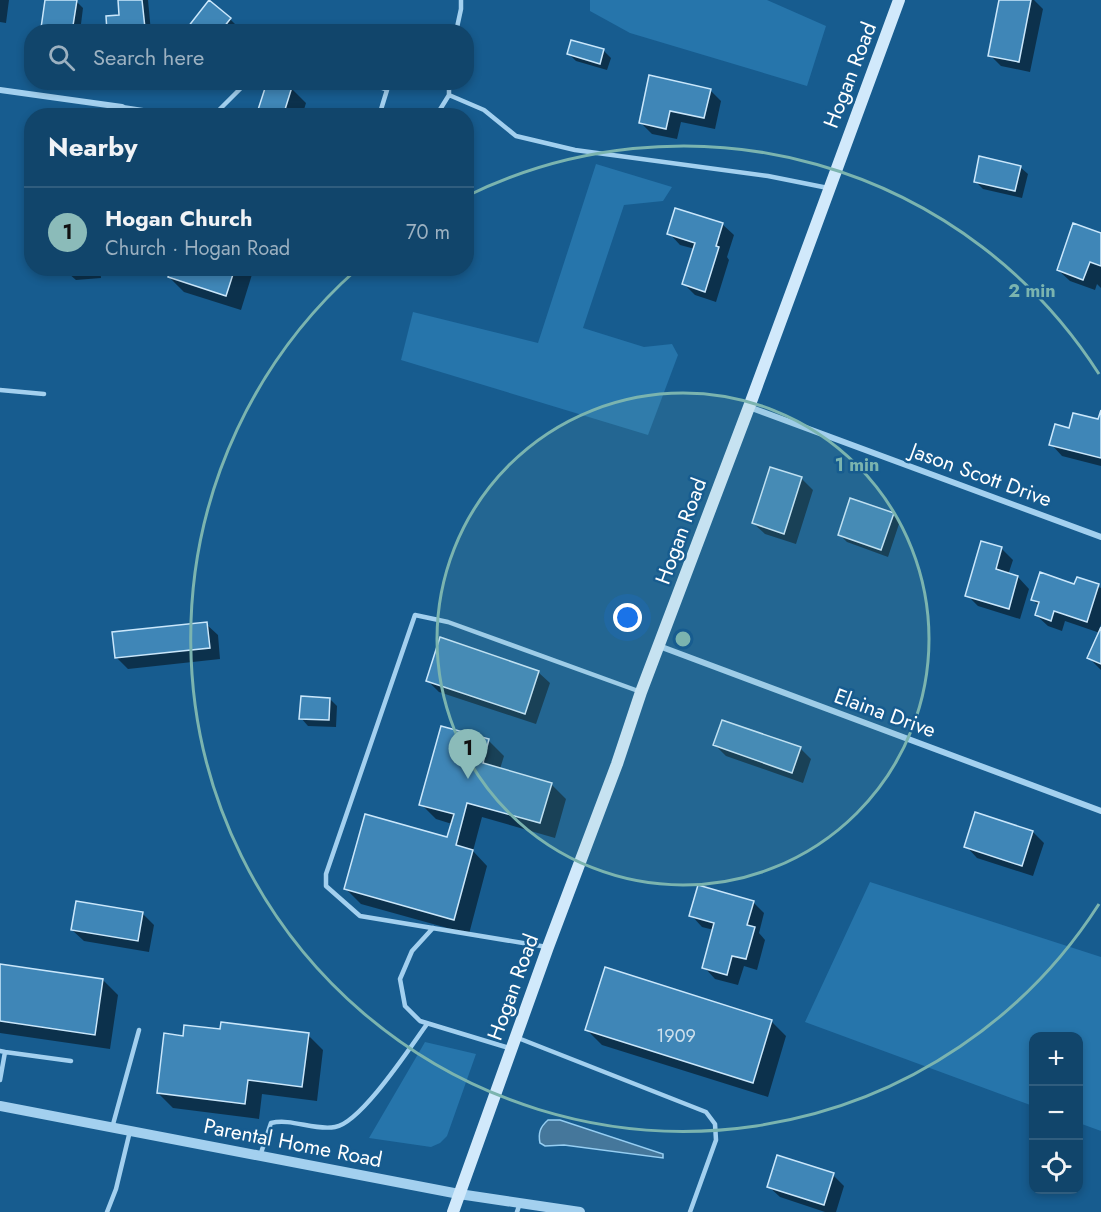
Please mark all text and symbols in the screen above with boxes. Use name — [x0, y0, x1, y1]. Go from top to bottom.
street label: Hogan Road — [816, 18, 884, 132]
search box — [24, 24, 474, 90]
icon: search — [45, 41, 78, 74]
text: Search here — [93, 41, 204, 73]
text: Nearby — [48, 128, 137, 166]
text: Hogan Church — [105, 202, 253, 234]
text: 1 — [62, 218, 73, 247]
text: 70 m — [406, 218, 450, 247]
text: Church · Hogan Road — [105, 234, 290, 263]
text: 2 min — [1008, 278, 1056, 304]
street label: Jason Scott Drive — [903, 434, 1056, 515]
text: 1 min — [835, 452, 879, 478]
street label: Hogan Road — [648, 474, 714, 588]
your location — [613, 603, 642, 632]
centre of rings — [673, 629, 693, 649]
street label: Elaina Drive — [830, 681, 940, 745]
pin: 1 — [448, 730, 488, 779]
street label: Hogan Road — [480, 930, 546, 1044]
house number: 1909 — [656, 1023, 696, 1049]
map controls — [1029, 1032, 1083, 1194]
button: + — [1029, 1032, 1083, 1086]
button: − — [1029, 1086, 1083, 1140]
street label: Parental Home Road — [201, 1111, 385, 1175]
button: locate — [1029, 1140, 1083, 1194]

